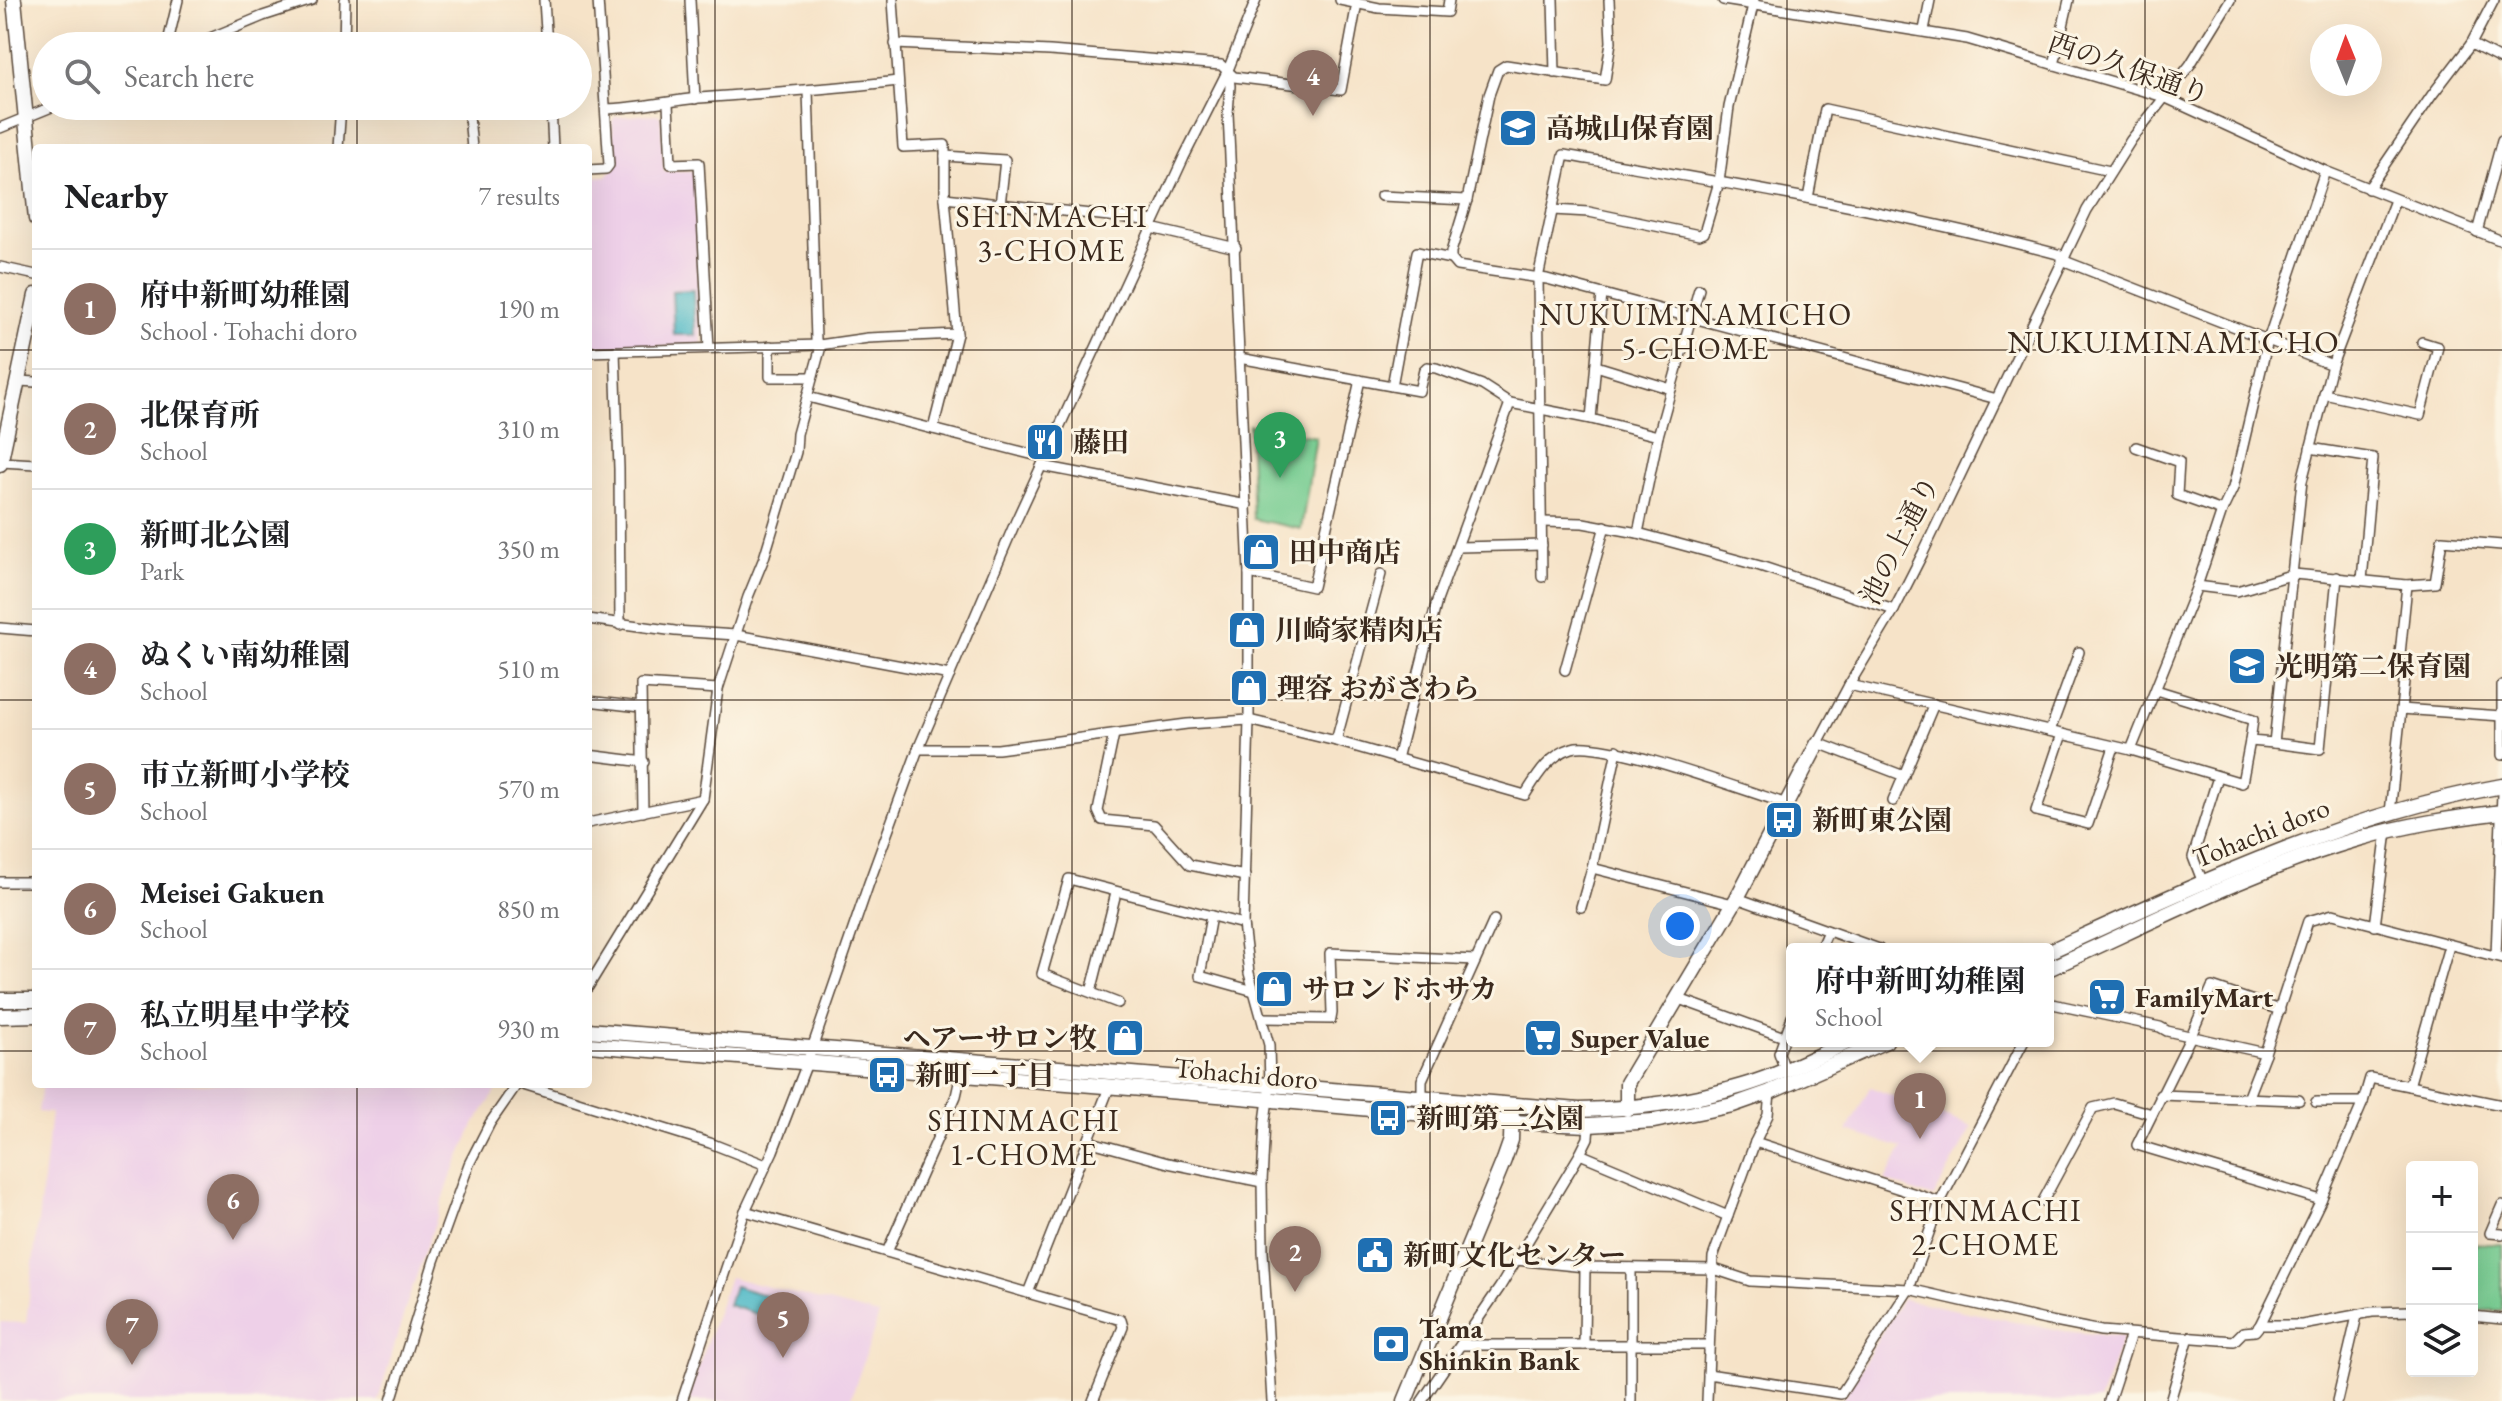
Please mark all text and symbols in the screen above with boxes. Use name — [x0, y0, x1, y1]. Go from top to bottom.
street label: 西の久保通り — [2044, 24, 2214, 112]
north arrow — [2310, 24, 2382, 96]
search box — [32, 32, 592, 120]
pin: 4 — [1287, 50, 1339, 116]
icon: search — [60, 54, 104, 98]
text: Search here — [124, 57, 254, 96]
school or university icon: 高城山保育園 — [1497, 107, 1539, 149]
place label: 高城山保育園 — [1546, 110, 1714, 146]
text: Nearby — [64, 174, 168, 218]
text: 7 results — [479, 179, 560, 213]
district label: SHINMACHI 3-CHOME — [956, 197, 1148, 270]
text: 府中新町幼稚園 — [140, 275, 350, 314]
text: 1 — [83, 292, 97, 326]
text: 190 m — [497, 292, 560, 326]
district label: NUKUIMINAMICHO 5-CHOME — [1539, 295, 1853, 368]
text: School · Tohachi doro — [140, 314, 357, 348]
district label: NUKUIMINAMICHO — [2007, 321, 2341, 363]
text: 北保育所 — [140, 395, 260, 434]
text: 2 — [83, 412, 97, 446]
text: 310 m — [497, 412, 560, 446]
pin: 3 — [1254, 412, 1306, 478]
restaurant icon: 藤田 — [1024, 421, 1066, 463]
place label: 藤田 — [1073, 424, 1129, 460]
text: School — [140, 434, 208, 468]
street label: 池の上通り — [1851, 469, 1947, 611]
text: 新町北公園 — [140, 515, 290, 554]
shop icon: 田中商店 — [1240, 531, 1282, 573]
text: 3 — [83, 532, 97, 566]
text: 350 m — [497, 532, 560, 566]
place label: 田中商店 — [1289, 534, 1401, 570]
text: Park — [140, 554, 184, 588]
shop icon: 川崎家精肉店 — [1226, 609, 1268, 651]
place label: 川崎家精肉店 — [1275, 612, 1443, 648]
text: ぬくい南幼稚園 — [140, 635, 350, 674]
school or university icon: 光明第二保育園 — [2226, 645, 2268, 687]
place label: 光明第二保育園 — [2275, 648, 2471, 684]
text: 4 — [83, 652, 97, 686]
text: 510 m — [497, 652, 560, 686]
shop icon: 理容 おがさわら — [1228, 667, 1270, 709]
place label: 理容 おがさわら — [1277, 670, 1480, 706]
text: School — [140, 674, 208, 708]
text: 市立新町小学校 — [140, 755, 350, 794]
text: 5 — [83, 772, 97, 806]
text: 570 m — [497, 772, 560, 806]
street label: Tohachi doro — [2187, 788, 2335, 876]
text: School — [140, 794, 208, 828]
bus stop icon: 新町東公園 — [1763, 799, 1805, 841]
place label: 新町東公園 — [1812, 802, 1952, 838]
text: Meisei Gakuen — [140, 873, 325, 912]
text: 6 — [83, 892, 97, 926]
text: 850 m — [497, 892, 560, 926]
your location — [1660, 906, 1700, 946]
text: School — [140, 912, 208, 946]
popup — [1786, 943, 2054, 1047]
text: 府中新町幼稚園 — [1815, 961, 2025, 1000]
shop icon: サロンドホサカ — [1253, 968, 1295, 1010]
place label: サロンドホサカ — [1302, 971, 1497, 1007]
supermarket icon: FamilyMart — [2086, 976, 2128, 1018]
place label: FamilyMart — [2135, 979, 2274, 1015]
text: 私立明星中学校 — [140, 995, 350, 1034]
text: School — [1815, 1000, 1883, 1034]
text: 7 — [83, 1012, 97, 1046]
text: 930 m — [497, 1012, 560, 1046]
shop icon: ヘアーサロン牧 — [1104, 1017, 1146, 1059]
supermarket icon: Super Value — [1522, 1017, 1564, 1059]
place label: ヘアーサロン牧 — [903, 1020, 1097, 1056]
place label: Super Value — [1571, 1020, 1709, 1056]
text: School — [140, 1034, 208, 1068]
street label: Tohachi doro — [1173, 1049, 1319, 1097]
bus stop icon: 新町一丁目 — [866, 1054, 908, 1096]
place label: 新町一丁目 — [915, 1057, 1055, 1093]
pin: 1 — [1894, 1073, 1946, 1139]
bus stop icon: 新町第二公園 — [1367, 1097, 1409, 1139]
place label: 新町第二公園 — [1416, 1100, 1584, 1136]
district label: SHINMACHI 1-CHOME — [928, 1101, 1120, 1174]
map controls — [2406, 1161, 2478, 1377]
button: + — [2406, 1161, 2478, 1233]
pin: 6 — [207, 1174, 259, 1240]
district label: SHINMACHI 2-CHOME — [1890, 1191, 2082, 1264]
pin: 2 — [1269, 1226, 1321, 1292]
button: − — [2406, 1233, 2478, 1305]
public building icon: 新町文化センター — [1354, 1234, 1396, 1276]
place label: 新町文化センター — [1403, 1237, 1626, 1273]
pin: 5 — [757, 1292, 809, 1358]
pin: 7 — [106, 1299, 158, 1365]
button: layers — [2406, 1305, 2478, 1377]
place label: Tama Shinkin Bank — [1419, 1310, 1580, 1378]
bank icon: Tama Shinkin Bank — [1370, 1323, 1412, 1365]

